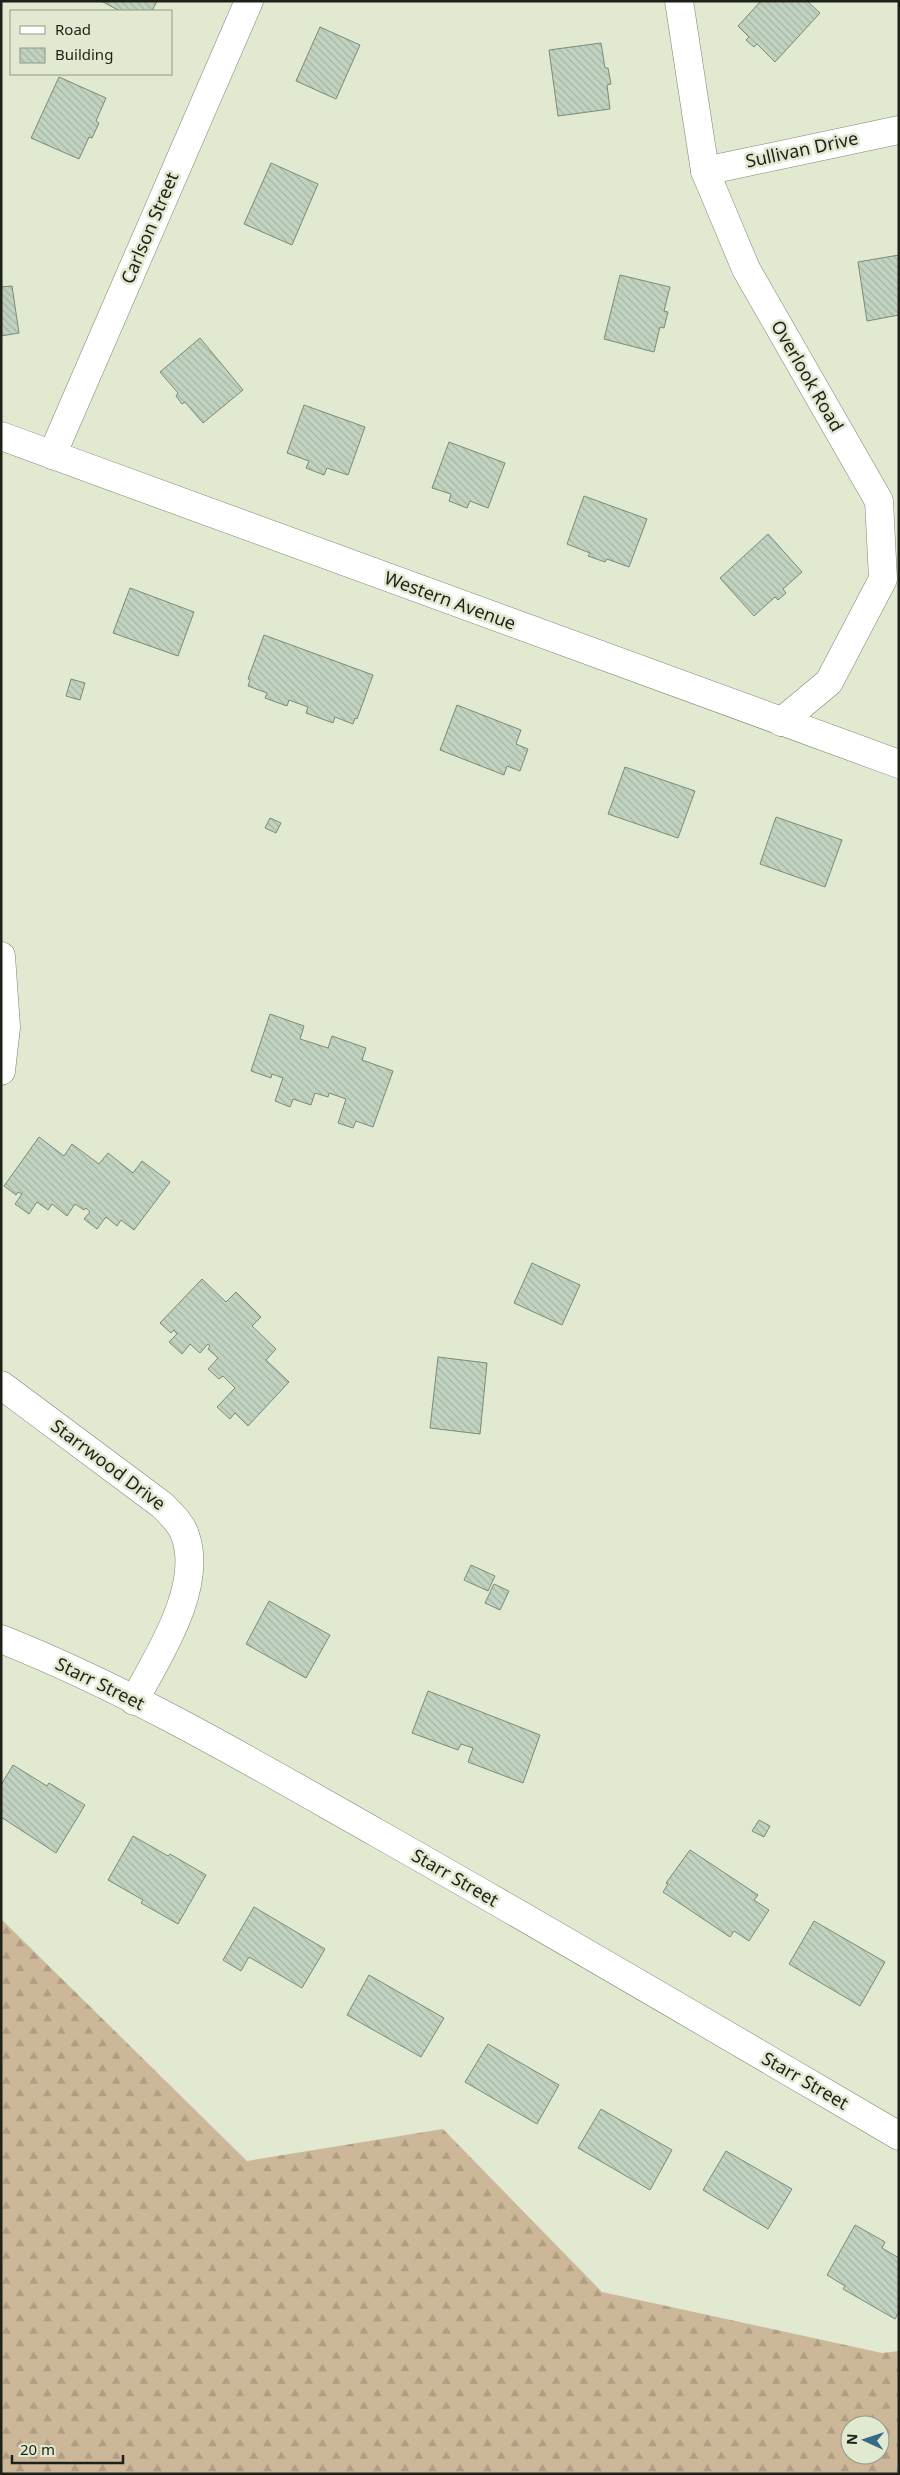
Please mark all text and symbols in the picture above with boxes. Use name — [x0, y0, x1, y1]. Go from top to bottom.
legend — [10, 10, 172, 75]
text: Road — [55, 19, 91, 39]
text: Building — [55, 44, 113, 64]
street label: Sullivan Drive — [743, 125, 860, 173]
street label: Carlson Street — [115, 168, 184, 287]
street label: Overlook Road — [766, 315, 849, 436]
street label: Western Avenue — [381, 565, 519, 635]
street label: Starrwood Drive — [46, 1413, 171, 1515]
street label: Starr Street — [52, 1651, 149, 1715]
street label: Starr Street — [408, 1843, 504, 1912]
street label: Starr Street — [758, 2046, 854, 2115]
north arrow — [840, 2415, 890, 2465]
scale bar — [12, 2432, 124, 2464]
text: N — [842, 2433, 861, 2445]
text: 20 m — [20, 2439, 55, 2459]

